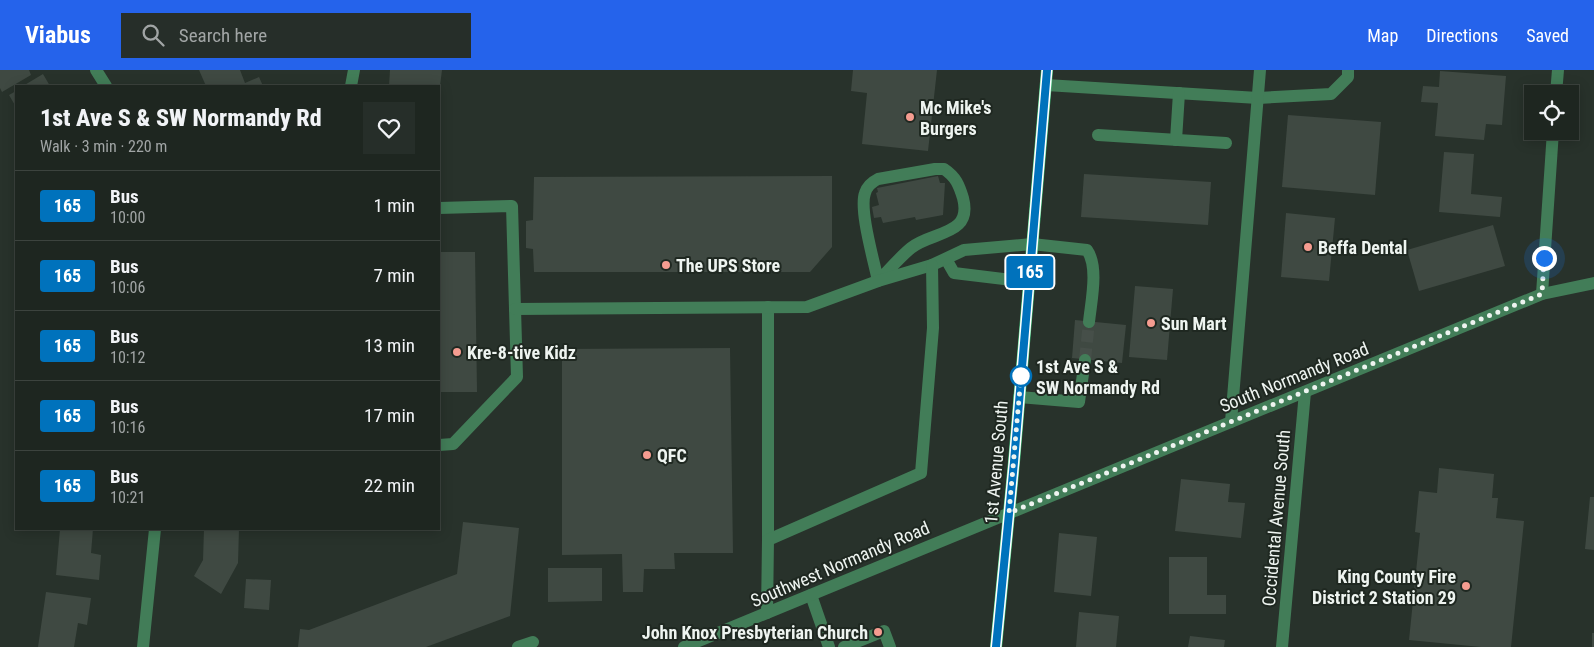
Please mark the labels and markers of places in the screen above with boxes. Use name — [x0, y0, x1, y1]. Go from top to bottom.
place label: Mc Mike's Burgers — [920, 97, 991, 139]
marker: Mc Mike's Burgers — [904, 111, 916, 123]
place label: Beffa Dental — [1318, 237, 1407, 258]
marker: Beffa Dental — [1302, 241, 1314, 253]
place label: The UPS Store — [676, 255, 780, 276]
marker: The UPS Store — [660, 259, 672, 271]
place label: Sun Mart — [1161, 313, 1227, 334]
marker: Sun Mart — [1145, 317, 1157, 329]
place label: Kre-8-tive Kidz — [467, 342, 576, 363]
marker: Kre-8-tive Kidz — [451, 346, 463, 358]
place label: 1st Ave S & SW Normandy Rd — [1036, 356, 1160, 398]
marker: 1st Ave S & SW Normandy Rd — [1010, 365, 1032, 387]
place label: QFC — [657, 445, 687, 466]
marker: QFC — [641, 449, 653, 461]
place label: King County Fire District 2 Station 29 — [1312, 566, 1456, 608]
marker: King County Fire District 2 Station 29 — [1460, 580, 1472, 592]
place label: John Knox Presbyterian Church — [642, 622, 868, 643]
marker: John Knox Presbyterian Church — [872, 626, 884, 638]

